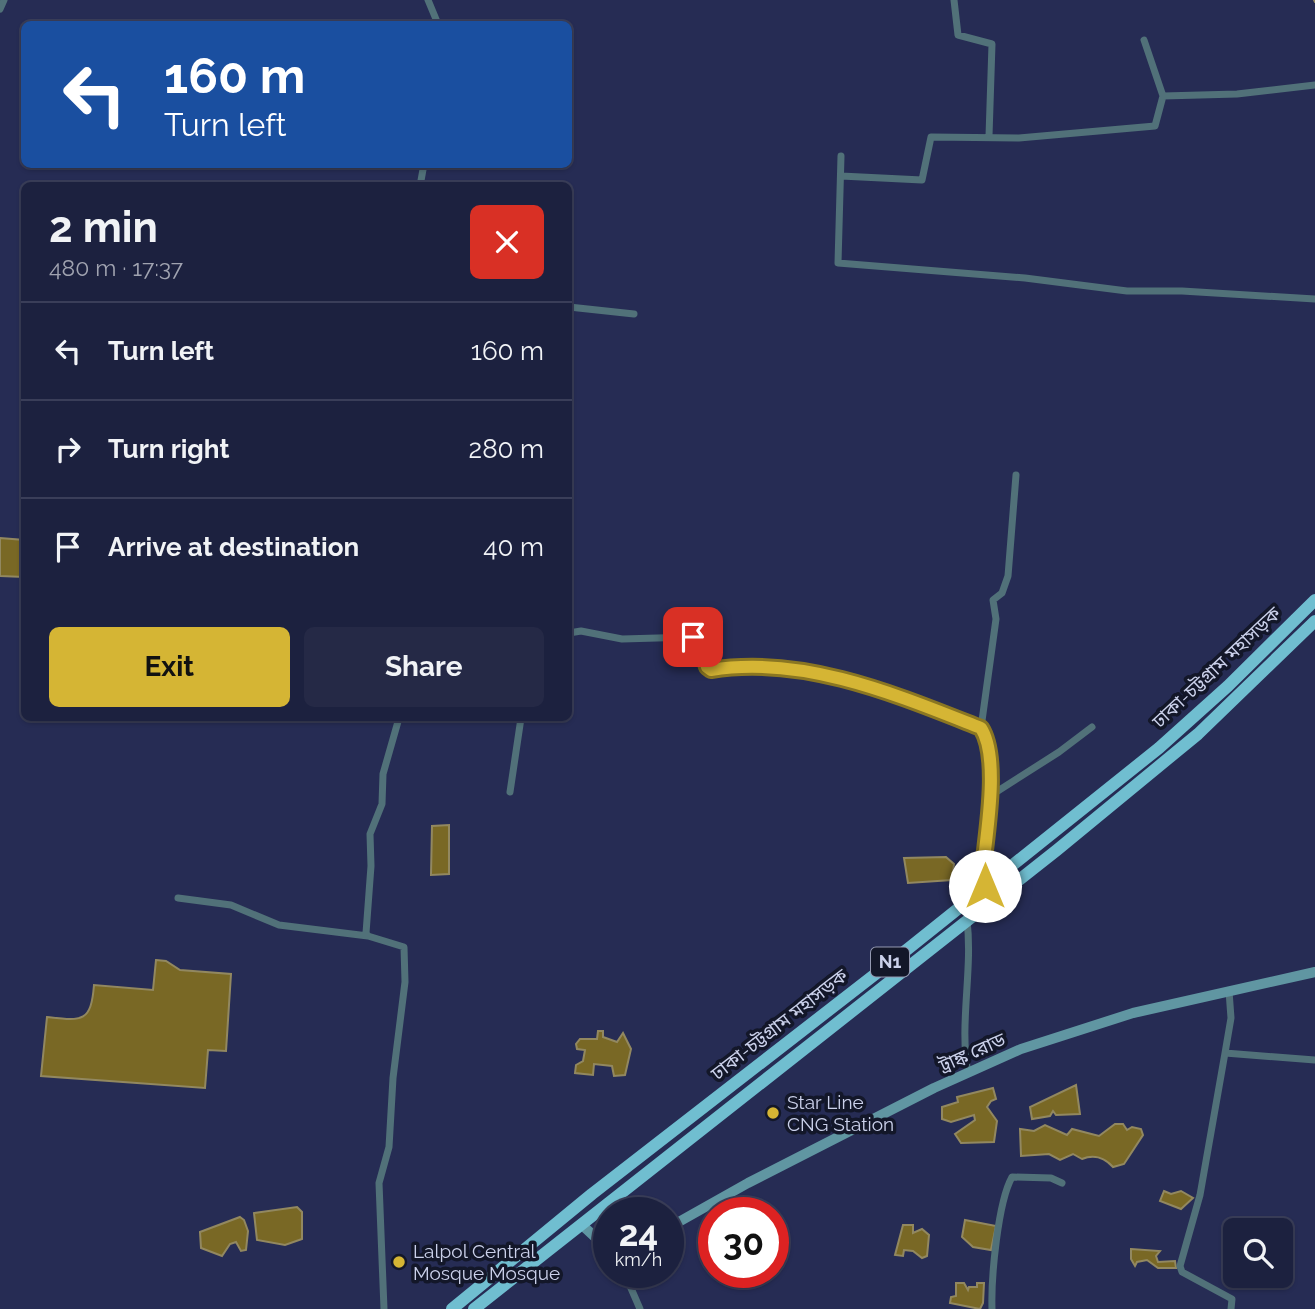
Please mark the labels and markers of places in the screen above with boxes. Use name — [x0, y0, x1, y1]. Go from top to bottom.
pin — [663, 607, 723, 667]
place label: Star Line CNG Station — [787, 1091, 894, 1135]
marker: Star Line CNG Station — [765, 1105, 781, 1121]
place label: Lalpol Central Mosque Mosque — [413, 1240, 560, 1284]
marker: Lalpol Central Mosque Mosque — [391, 1254, 407, 1270]

